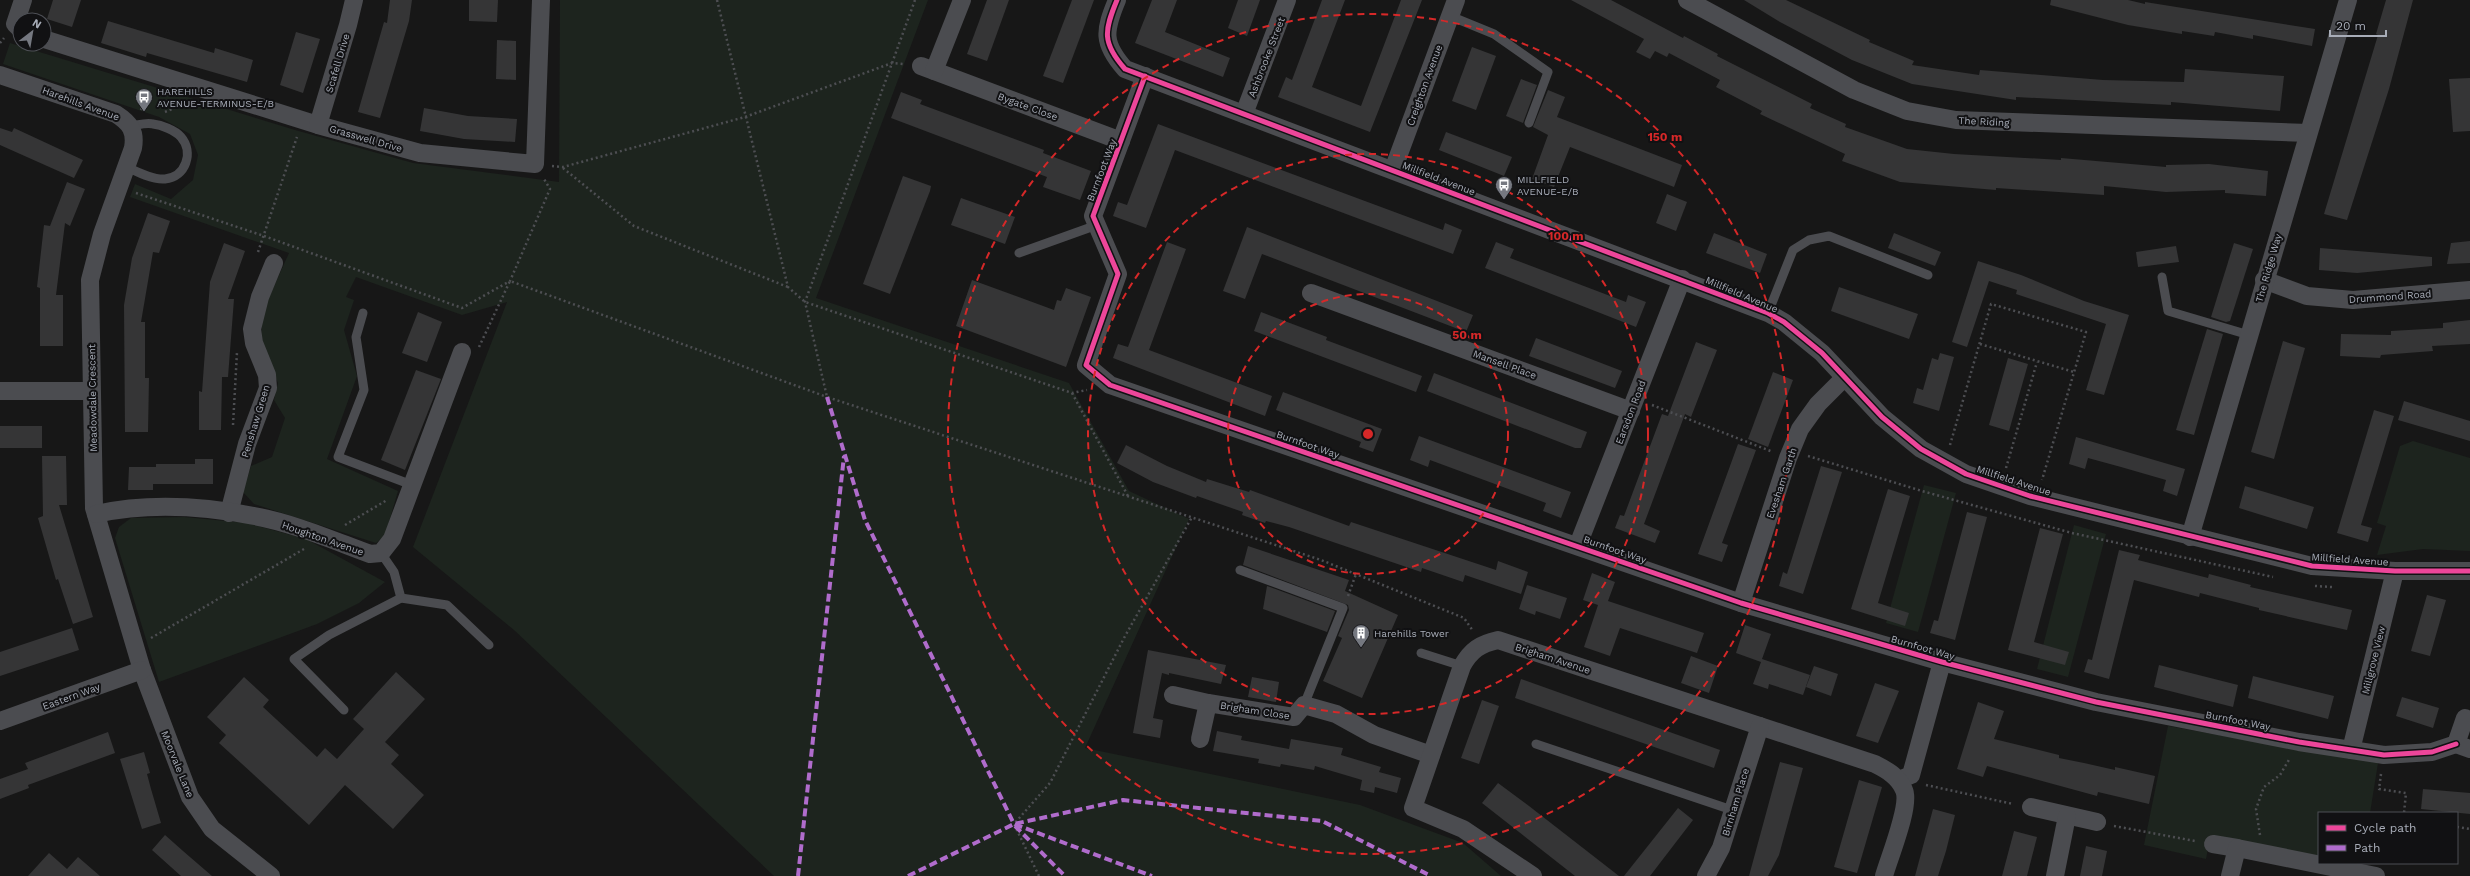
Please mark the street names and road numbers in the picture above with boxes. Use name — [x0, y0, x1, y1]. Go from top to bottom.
street label: Ashbrooke Street — [1246, 15, 1287, 99]
street label: Scafell Drive — [323, 32, 352, 94]
street label: Creighton Avenue — [1405, 43, 1444, 127]
street label: Harehills Avenue — [41, 84, 121, 123]
street label: Bygate Close — [996, 91, 1059, 122]
street label: The Riding — [1958, 115, 2010, 128]
street label: Grasswell Drive — [328, 123, 404, 154]
street label: Burnfoot Way — [1085, 137, 1119, 203]
street label: Millfield Avenue — [1401, 159, 1477, 198]
street label: The Ridge Way — [2253, 232, 2284, 304]
street label: Millfield Avenue — [1704, 274, 1780, 315]
street label: Drummond Road — [2348, 288, 2432, 305]
street label: Meadowdale Crescent — [86, 343, 99, 452]
street label: Mansell Place — [1472, 348, 1538, 381]
street label: Earsdon Road — [1613, 379, 1648, 446]
street label: Penshaw Green — [239, 383, 272, 459]
street label: Burnfoot Way — [1275, 429, 1341, 461]
street label: Evesham Garth — [1764, 446, 1799, 520]
street label: Millfield Avenue — [1975, 463, 2053, 498]
street label: Houghton Avenue — [281, 519, 365, 558]
street label: Burnfoot Way — [1582, 534, 1648, 566]
street label: Millfield Avenue — [2311, 551, 2389, 568]
street label: Millgrove View — [2360, 624, 2387, 695]
street label: Burnfoot Way — [1890, 633, 1957, 662]
street label: Brigham Avenue — [1514, 641, 1592, 676]
street label: Eastern Way — [41, 681, 102, 712]
street label: Brigham Close — [1219, 700, 1291, 721]
street label: Burnfoot Way — [2205, 709, 2272, 732]
street label: Moorvale Lane — [159, 729, 196, 799]
street label: Birnham Place — [1720, 767, 1751, 837]

